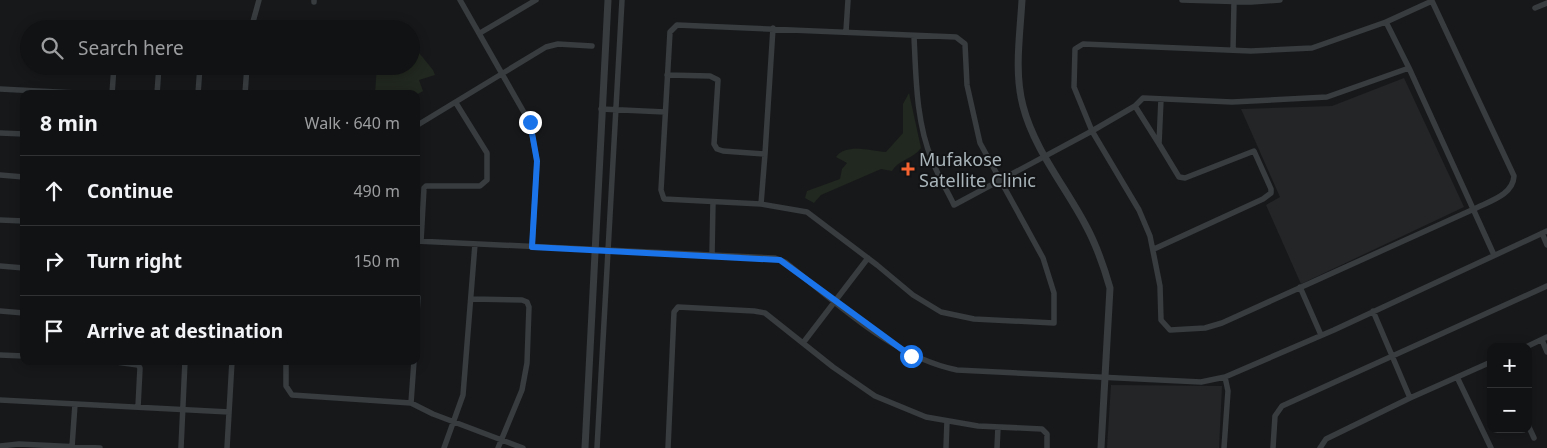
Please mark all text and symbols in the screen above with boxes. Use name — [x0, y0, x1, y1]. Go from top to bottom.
search box — [20, 20, 420, 75]
icon: search — [38, 34, 66, 62]
text: Search here — [78, 35, 184, 61]
text: 8 min — [40, 109, 98, 137]
route end — [519, 111, 542, 134]
text: Walk · 640 m — [305, 112, 400, 134]
place label: Mufakose Satellite Clinic — [919, 147, 1036, 192]
marker: Mufakose Satellite Clinic — [901, 162, 915, 176]
icon: ahead — [40, 177, 68, 205]
text: Continue — [87, 178, 173, 204]
text: 490 m — [353, 180, 400, 202]
icon: right — [40, 247, 68, 275]
text: Turn right — [87, 248, 182, 274]
text: 150 m — [353, 250, 400, 272]
icon: arrive — [40, 317, 68, 345]
text: Arrive at destination — [87, 318, 283, 344]
map controls — [1487, 343, 1532, 433]
button: + — [1487, 343, 1532, 388]
route start — [900, 345, 923, 368]
button: − — [1487, 388, 1532, 433]

